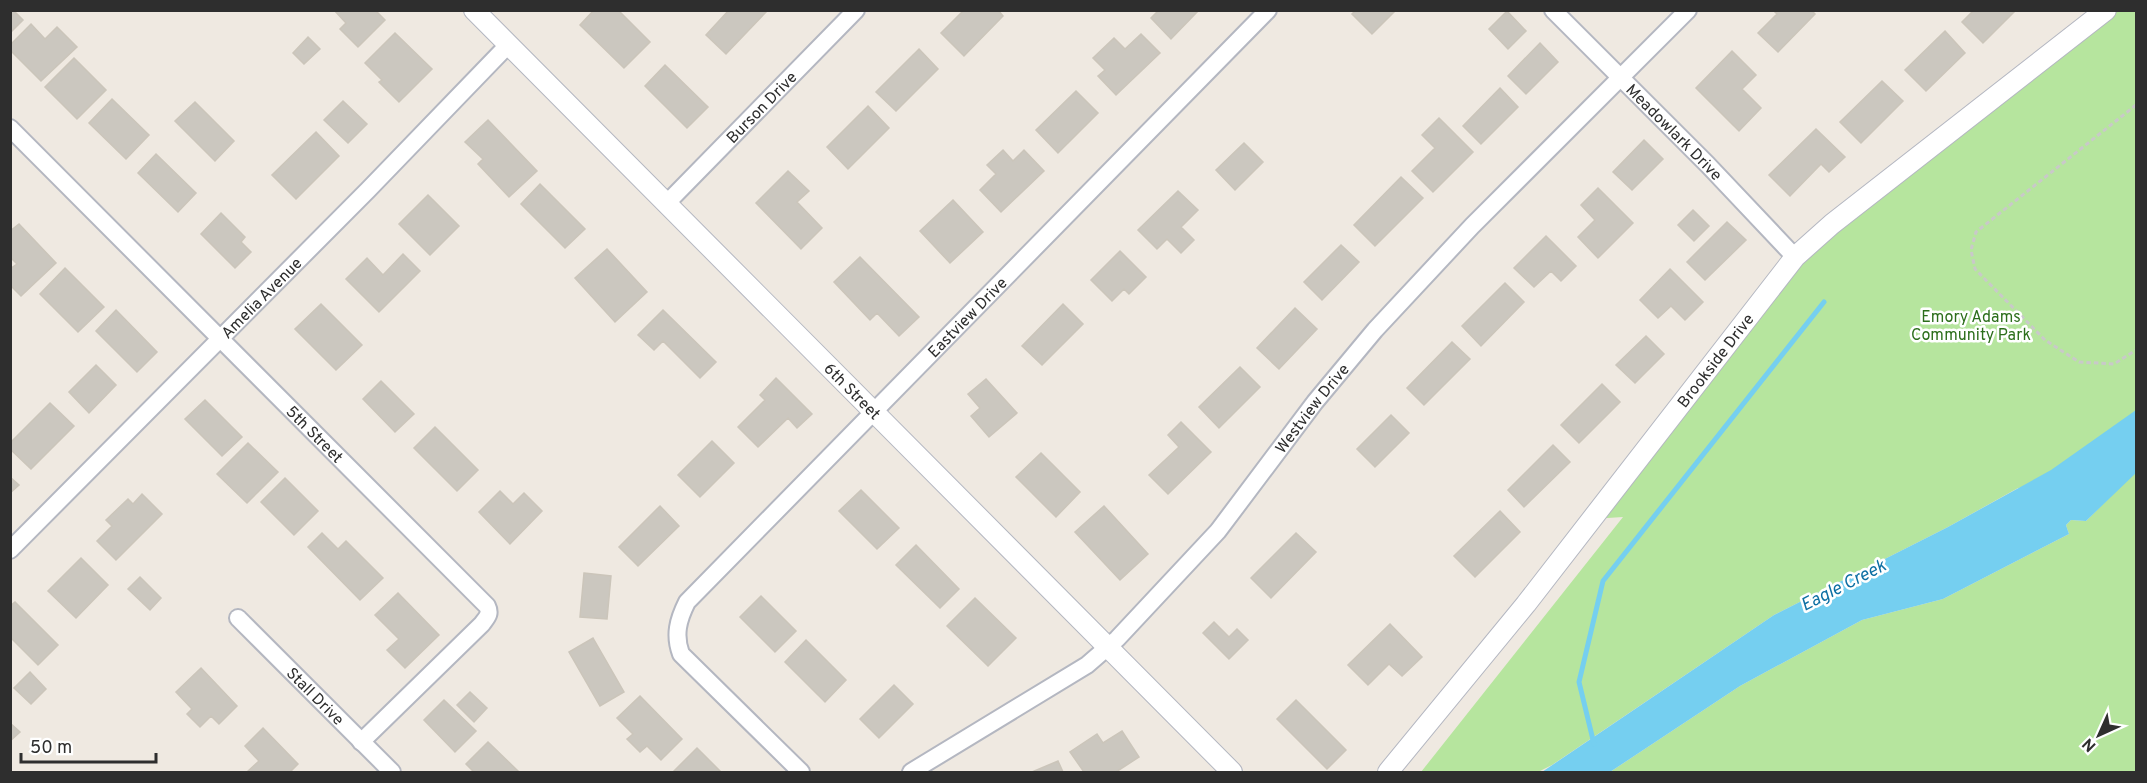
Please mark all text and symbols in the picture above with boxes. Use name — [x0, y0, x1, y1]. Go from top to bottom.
street label: Burson Drive — [723, 68, 802, 148]
street label: Meadowlark Drive — [1621, 81, 1726, 186]
street label: Amelia Avenue — [218, 254, 307, 344]
street label: Eastview Drive — [924, 274, 1012, 363]
park label: Emory Adams Community Park — [1911, 308, 2031, 346]
street label: Brookside Drive — [1674, 310, 1759, 412]
street label: 6th Street — [819, 359, 884, 425]
street label: Westview Drive — [1272, 360, 1355, 458]
street label: 5th Street — [281, 402, 346, 468]
water label: Eagle Creek — [1797, 555, 1891, 618]
street label: Stall Drive — [281, 664, 348, 730]
north arrow — [2069, 705, 2129, 765]
scale bar — [21, 726, 156, 764]
text: N — [2079, 733, 2101, 755]
text: 50 m — [30, 737, 72, 760]

